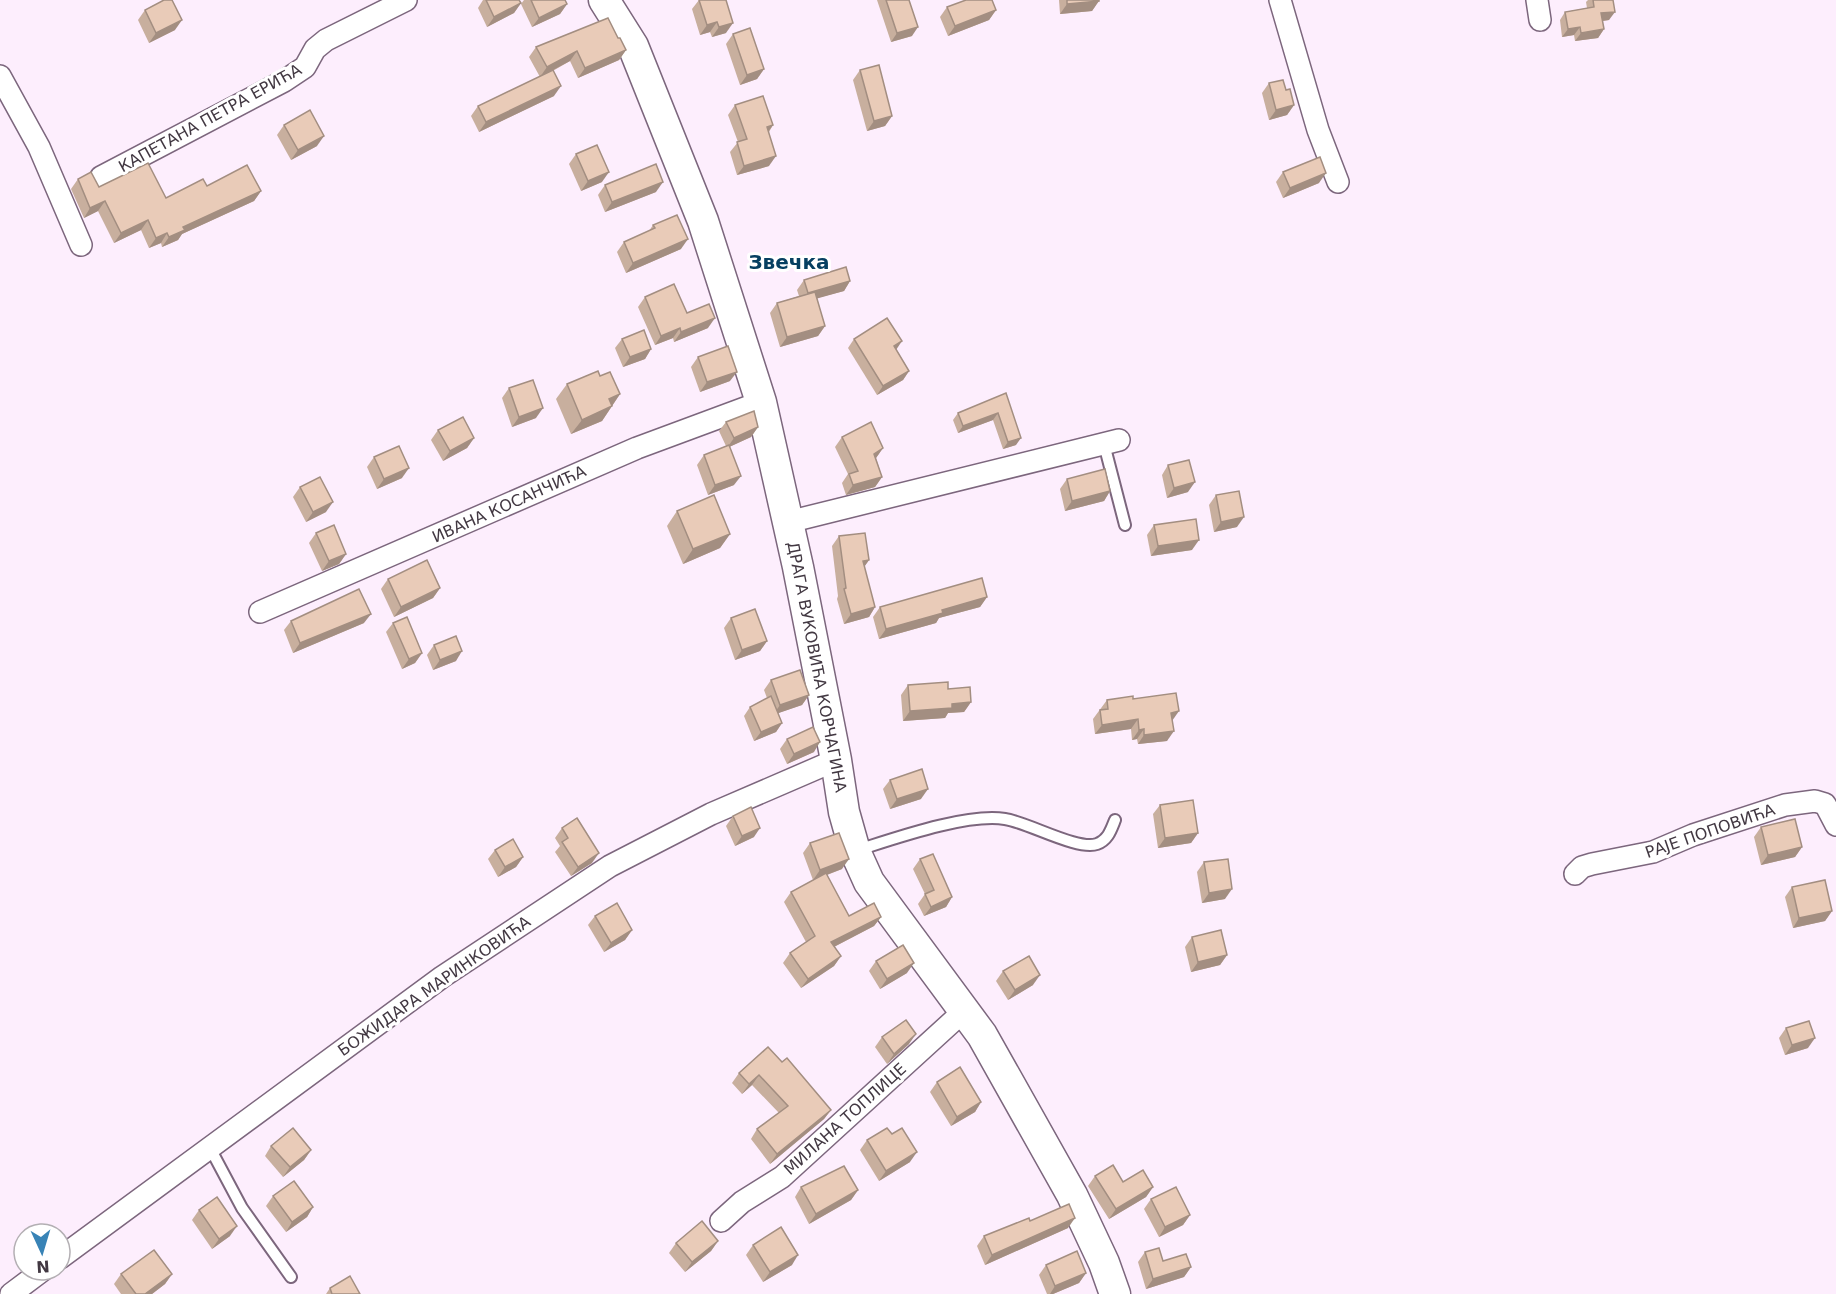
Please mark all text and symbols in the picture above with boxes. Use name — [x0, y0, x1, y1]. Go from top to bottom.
street label: КАПЕТАНА ПЕТРА ЕРИЋА — [115, 60, 305, 176]
district label: Звечка — [748, 250, 830, 274]
street label: ИВАНА КОСАНЧИЋА — [429, 461, 589, 547]
street label: ДРАГА ВУКОВИЋА КОРЧАГИНА — [783, 540, 851, 794]
street label: РАЈЕ ПОПОВИЋА — [1643, 800, 1778, 862]
street label: БОЖИДАРА МАРИНКОВИЋА — [334, 912, 534, 1060]
street label: МИЛАНА ТОПЛИЦЕ — [780, 1059, 910, 1179]
north arrow — [12, 1222, 72, 1282]
text: N — [36, 1257, 50, 1276]

